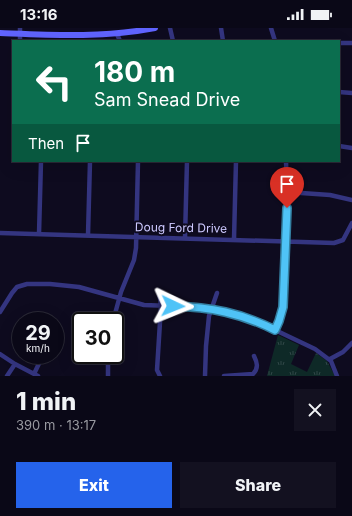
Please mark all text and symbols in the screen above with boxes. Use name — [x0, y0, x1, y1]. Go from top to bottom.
text: 13:16 — [20, 5, 57, 24]
text: 180 m — [94, 55, 175, 89]
icon: left — [28, 56, 80, 108]
text: Sam Snead Drive — [94, 89, 240, 110]
icon: arrive — [72, 132, 94, 154]
text: Then — [28, 134, 64, 153]
pin — [270, 167, 304, 208]
icon: arrive — [276, 173, 298, 195]
street label: Doug Ford Drive — [135, 219, 227, 236]
position arrow — [152, 285, 194, 327]
speed limit sign: 30 — [72, 312, 124, 364]
text: 29 — [25, 321, 51, 345]
text: km/h — [26, 342, 50, 354]
text: 1 min — [16, 387, 76, 416]
button: close — [294, 389, 336, 431]
text: 390 m · 13:17 — [16, 417, 96, 433]
button: Exit — [16, 462, 172, 508]
button: Share — [180, 462, 336, 508]

